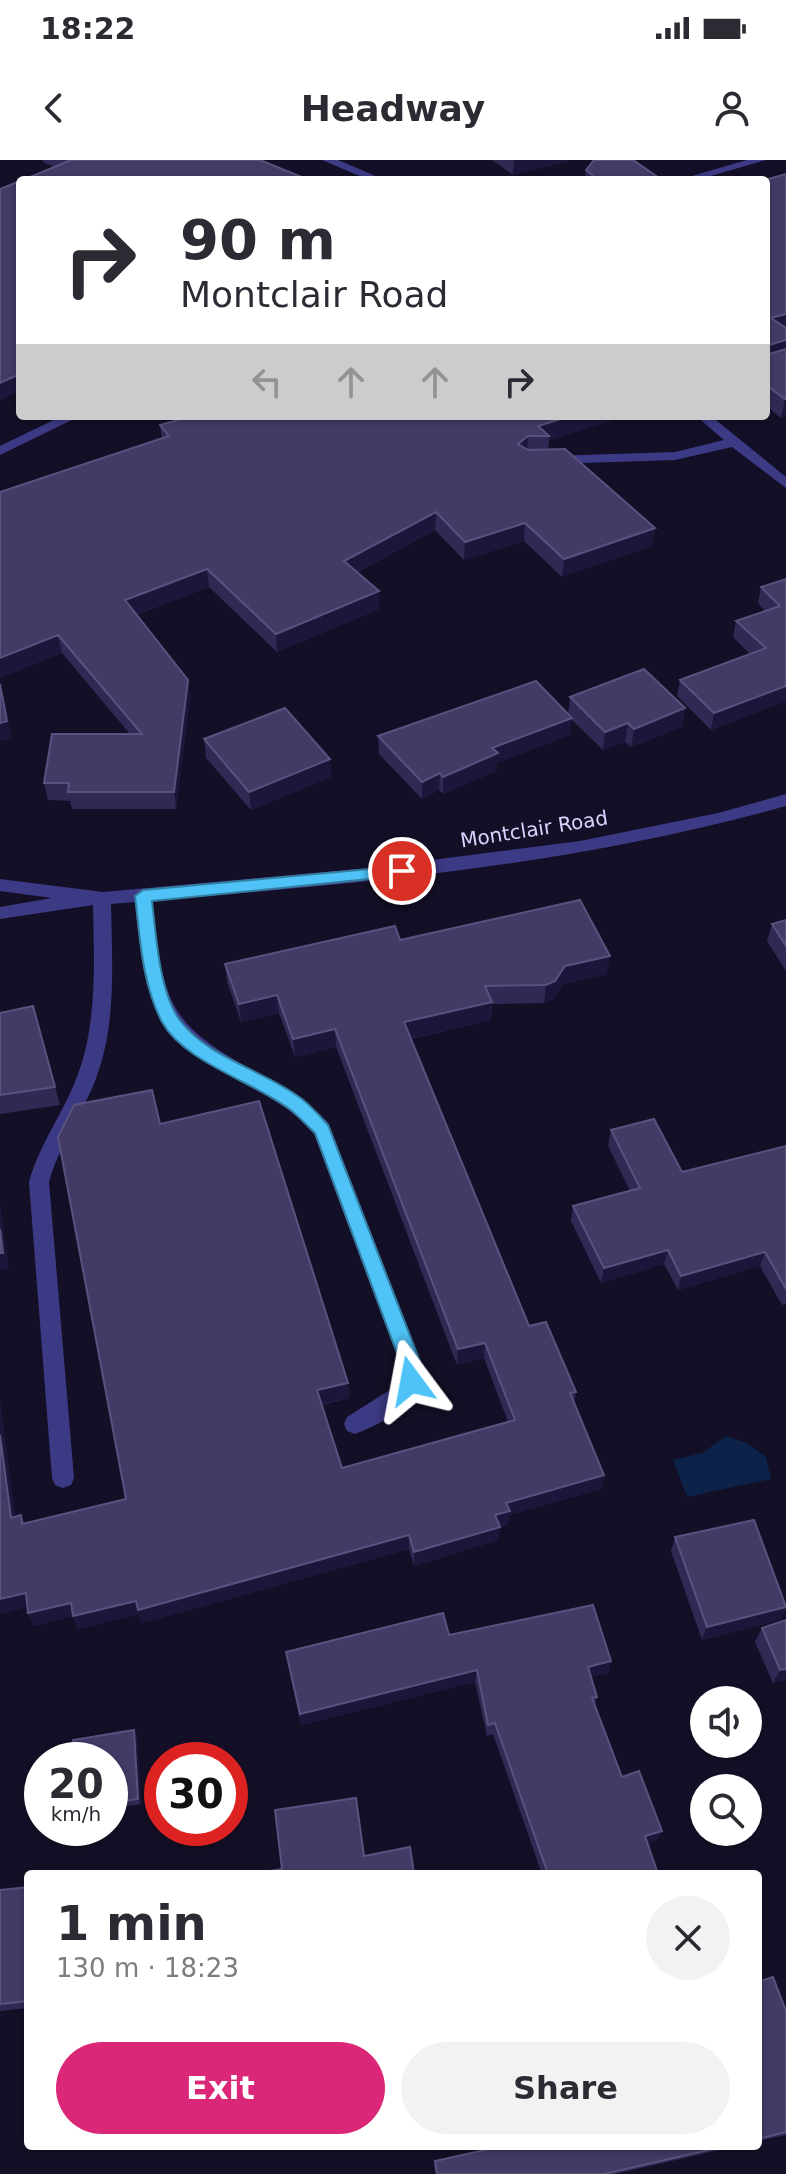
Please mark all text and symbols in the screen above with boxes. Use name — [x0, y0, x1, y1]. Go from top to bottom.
text: 18:22 — [40, 11, 136, 46]
icon: back — [32, 86, 76, 130]
icon: person — [710, 86, 754, 130]
text: Headway — [301, 88, 485, 129]
text: 90 m — [180, 207, 336, 272]
icon: right — [48, 208, 152, 312]
text: Montclair Road — [180, 274, 448, 315]
icon: left — [245, 360, 289, 404]
icon: ahead — [329, 360, 373, 404]
icon: ahead — [413, 360, 457, 404]
icon: right — [497, 360, 541, 404]
street label: Montclair Road — [458, 805, 610, 853]
pin — [368, 837, 436, 905]
icon: arrive — [380, 849, 424, 893]
position arrow — [369, 1339, 453, 1423]
map controls — [690, 1686, 762, 1846]
button: sound — [690, 1686, 762, 1758]
speed limit sign: 30 — [144, 1742, 248, 1846]
text: 20 — [48, 1761, 104, 1807]
button: search — [690, 1774, 762, 1846]
text: km/h — [51, 1802, 101, 1826]
text: 1 min — [56, 1895, 207, 1951]
button: close — [646, 1896, 730, 1980]
text: 130 m · 18:23 — [56, 1953, 239, 1983]
button: Exit — [56, 2042, 385, 2134]
button: Share — [401, 2042, 730, 2134]

